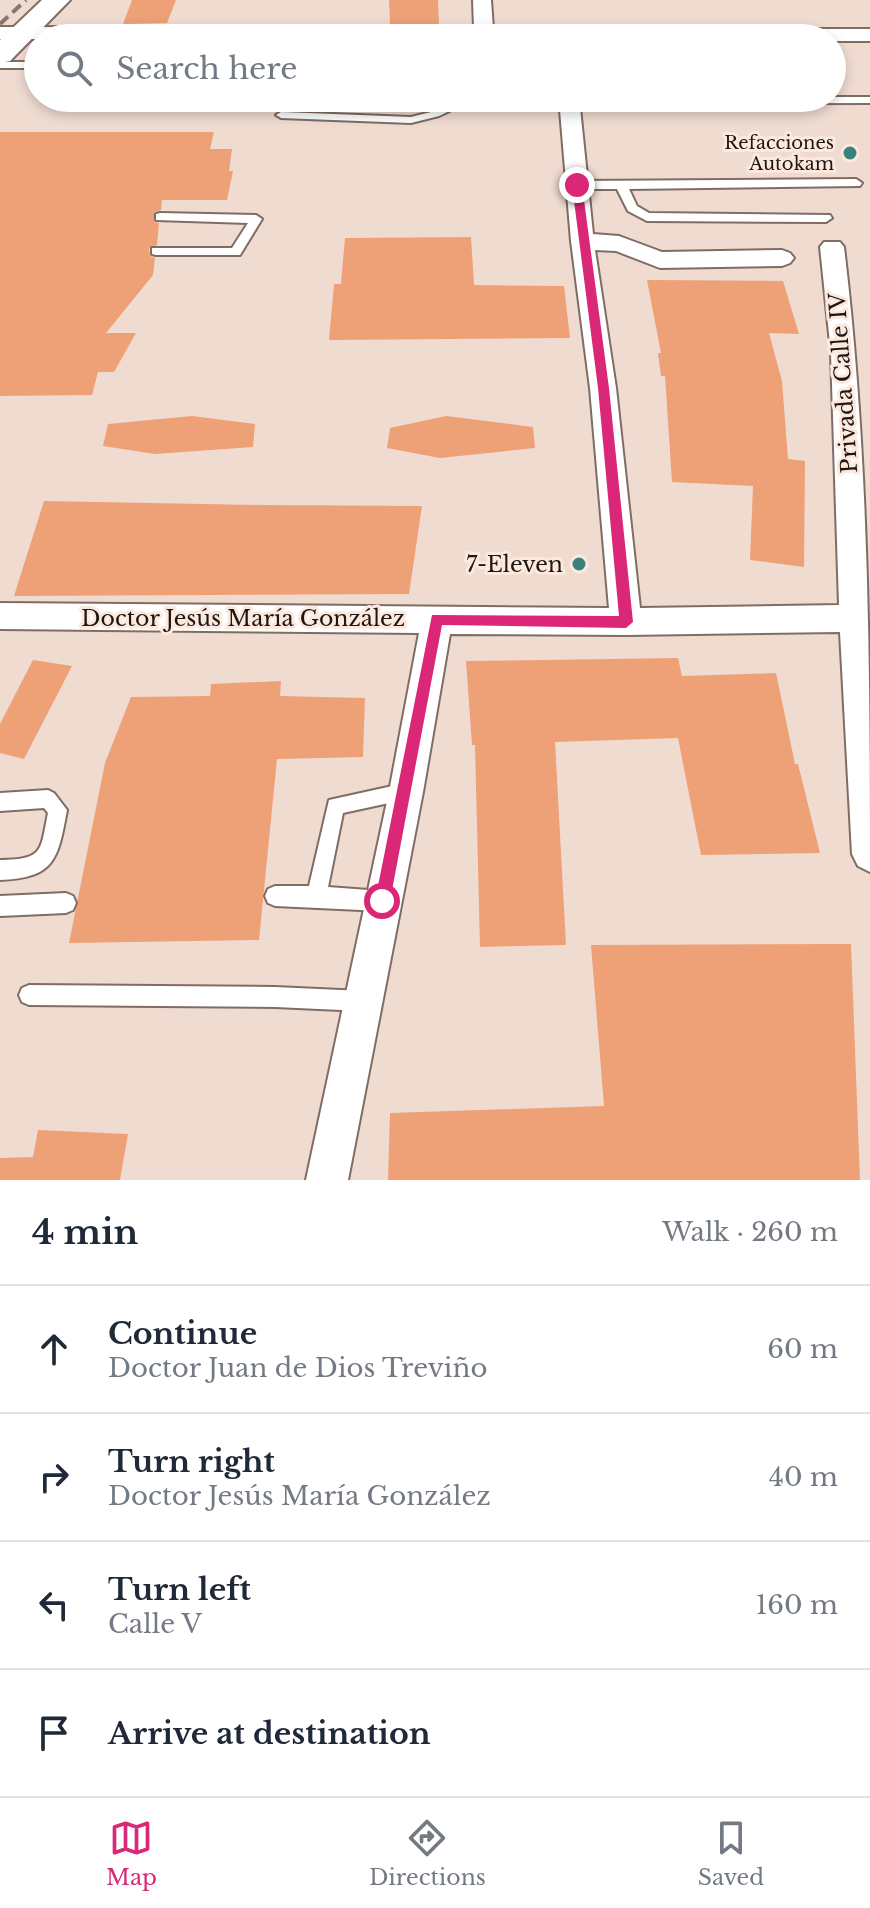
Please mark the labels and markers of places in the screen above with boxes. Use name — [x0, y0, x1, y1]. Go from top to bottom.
place label: Refacciones Autokam — [724, 132, 834, 175]
marker: Refacciones Autokam — [841, 144, 859, 162]
place label: 7-Eleven — [466, 551, 563, 578]
marker: 7-Eleven — [570, 555, 588, 573]

